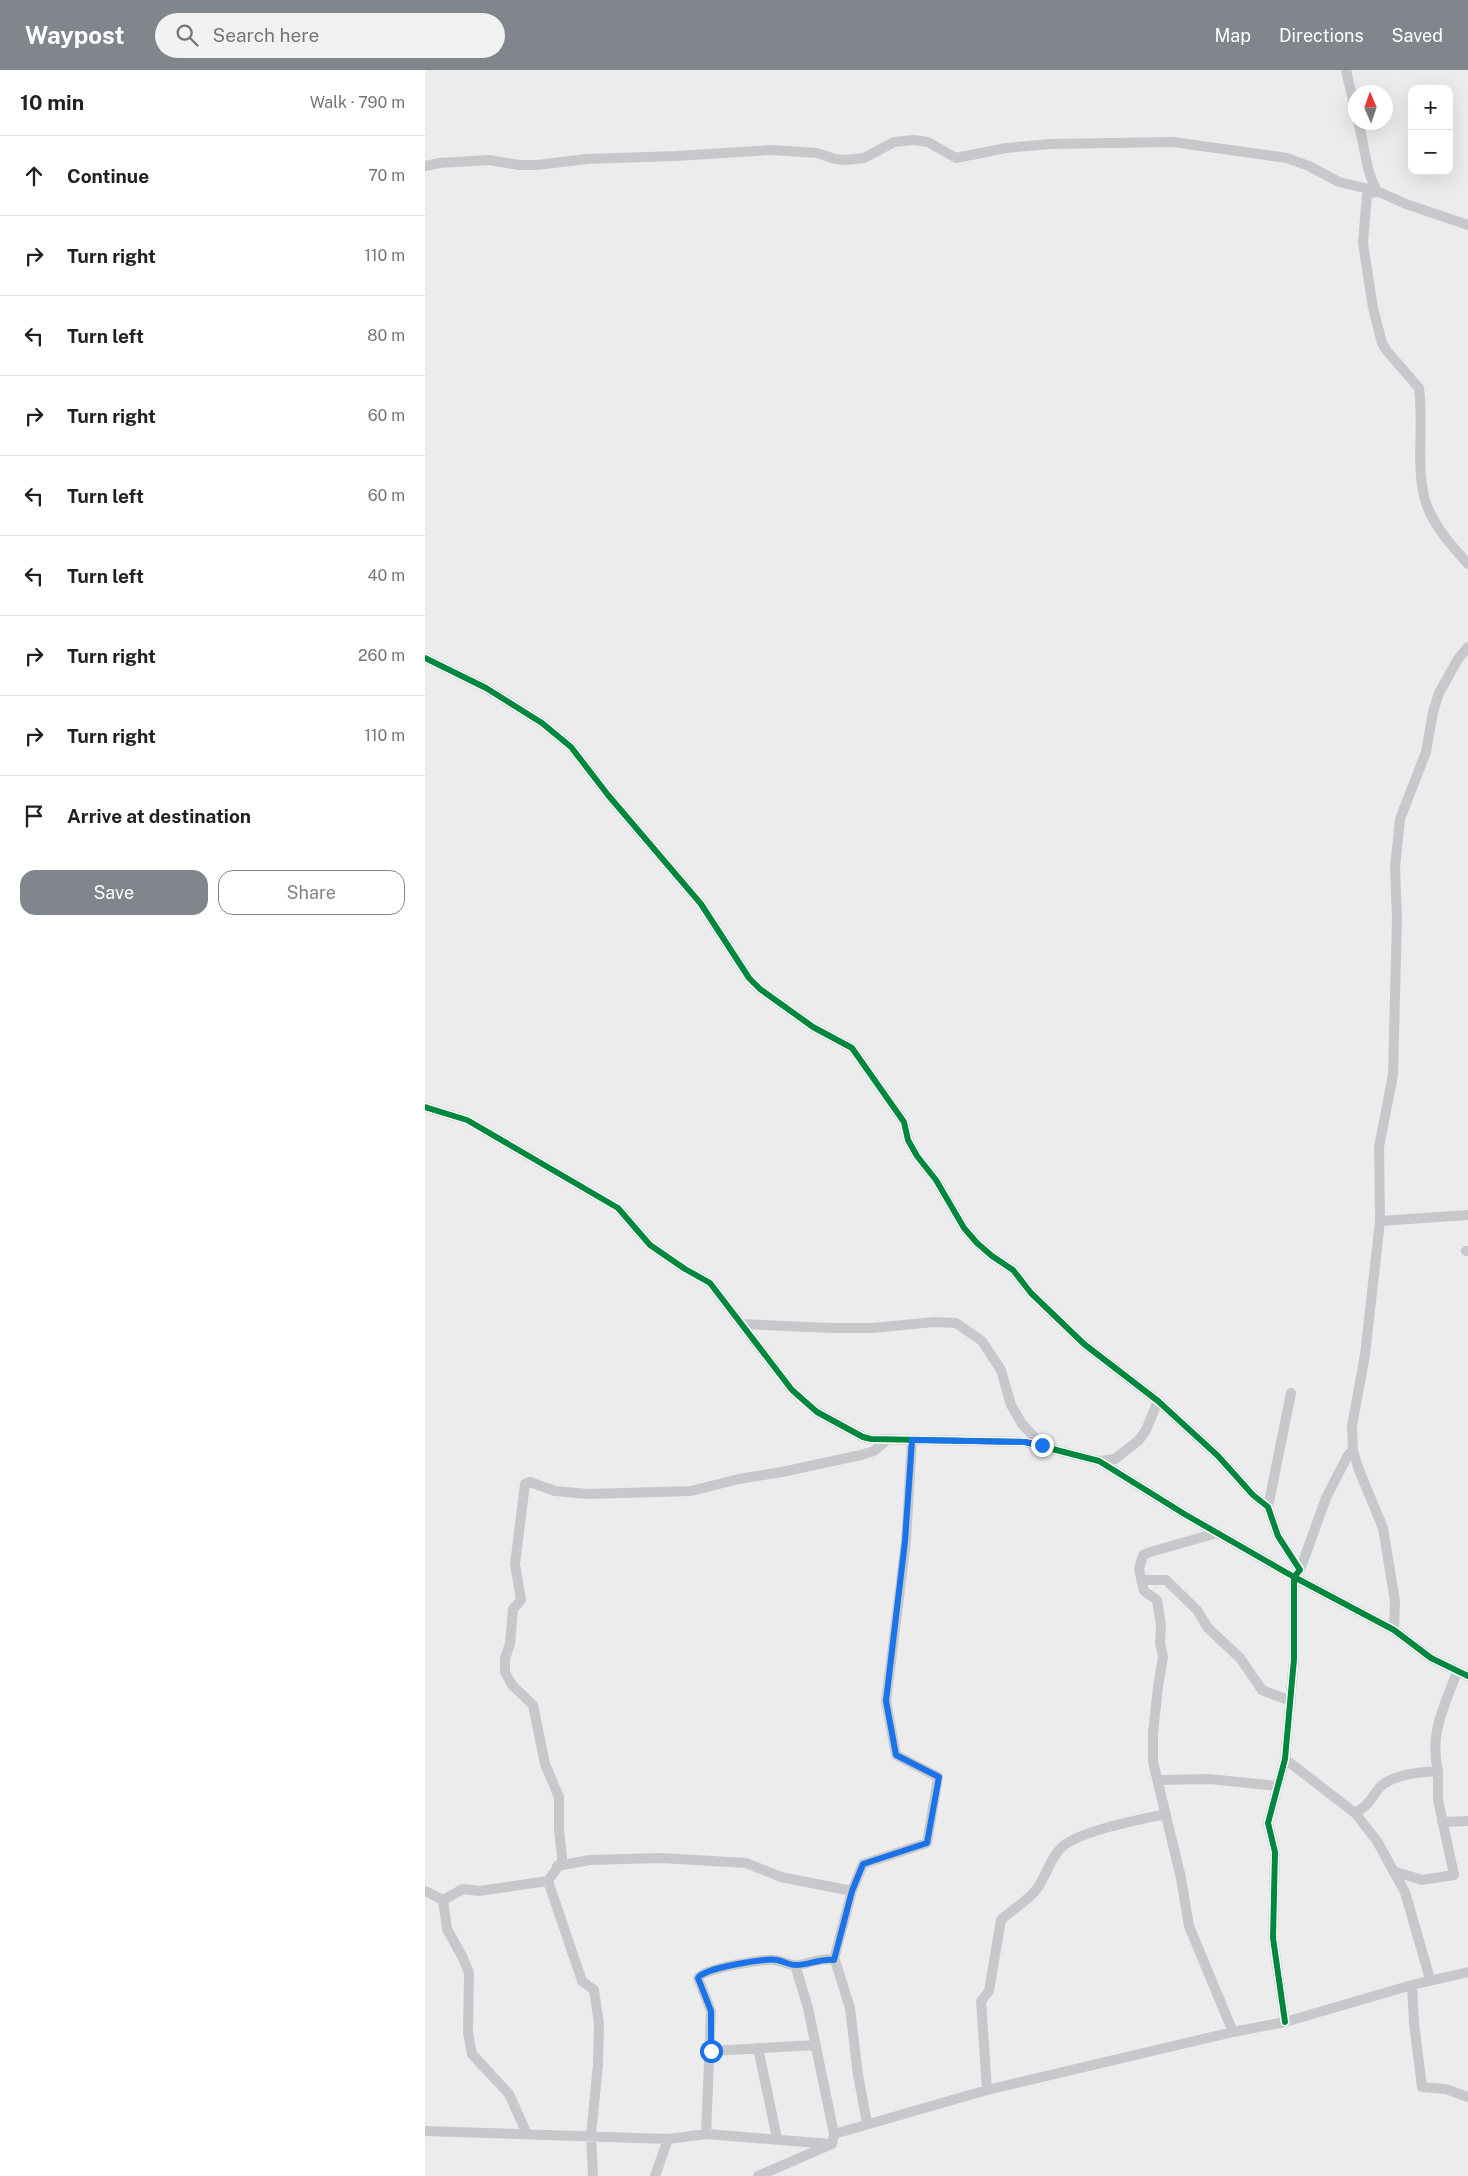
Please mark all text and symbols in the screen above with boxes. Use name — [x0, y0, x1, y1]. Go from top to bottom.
search box — [155, 13, 505, 58]
text: Waypost — [25, 21, 125, 49]
icon: search — [173, 21, 201, 49]
text: Search here — [213, 24, 319, 46]
text: Map — [1214, 25, 1251, 46]
text: Directions — [1279, 25, 1364, 46]
text: Saved — [1392, 25, 1443, 46]
north arrow — [1348, 85, 1393, 130]
map controls — [1408, 85, 1453, 175]
button: + — [1408, 85, 1453, 130]
text: 10 min — [20, 90, 84, 115]
text: Walk · 790 m — [310, 93, 405, 112]
button: − — [1408, 130, 1453, 175]
icon: ahead — [20, 162, 48, 190]
text: Continue — [67, 165, 149, 187]
text: 70 m — [368, 166, 405, 185]
icon: right — [20, 242, 48, 270]
text: Turn right — [67, 245, 156, 267]
text: 110 m — [364, 246, 405, 265]
icon: left — [20, 322, 48, 350]
text: Turn left — [67, 325, 144, 347]
text: 80 m — [367, 326, 405, 345]
icon: right — [20, 402, 48, 430]
text: Turn right — [67, 405, 156, 427]
text: 60 m — [368, 406, 405, 425]
icon: left — [20, 482, 48, 510]
text: Turn left — [67, 485, 144, 507]
text: 60 m — [368, 486, 405, 505]
icon: left — [20, 562, 48, 590]
text: Turn left — [67, 565, 144, 587]
text: 40 m — [367, 566, 405, 585]
icon: right — [20, 642, 48, 670]
text: Turn right — [67, 645, 156, 667]
text: 260 m — [358, 646, 405, 665]
icon: right — [20, 722, 48, 750]
text: Turn right — [67, 725, 156, 747]
text: 110 m — [364, 726, 405, 745]
icon: arrive — [20, 802, 48, 830]
text: Arrive at destination — [67, 805, 251, 827]
button: Save — [20, 870, 208, 915]
button: Share — [218, 870, 405, 915]
route end — [1031, 1434, 1054, 1457]
route start — [700, 2040, 723, 2063]

